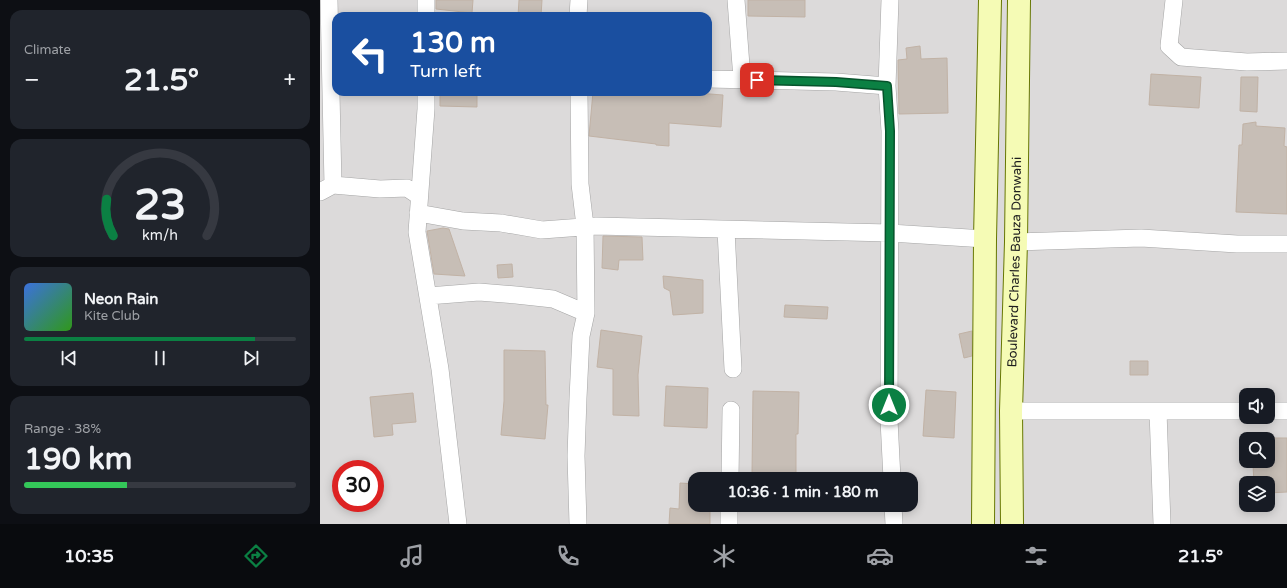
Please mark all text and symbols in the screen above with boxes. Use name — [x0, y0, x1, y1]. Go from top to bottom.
text: 130 m — [410, 26, 496, 60]
icon: left — [344, 28, 396, 80]
text: Climate — [24, 42, 71, 58]
text: Turn left — [410, 60, 482, 82]
text: 21.5° — [124, 62, 199, 99]
pin — [740, 63, 774, 97]
text: − — [24, 67, 40, 93]
text: + — [284, 67, 296, 93]
icon: arrive — [746, 69, 768, 91]
street label: Boulevard Charles Bauza Donwahi — [1004, 157, 1025, 368]
text: 23 — [134, 181, 186, 231]
text: km/h — [142, 226, 178, 243]
text: Neon Rain — [84, 290, 158, 308]
text: Kite Club — [84, 308, 140, 324]
icon: previous — [58, 347, 80, 369]
icon: pause — [149, 347, 171, 369]
icon: next — [240, 347, 262, 369]
position arrow — [868, 384, 910, 426]
map controls — [1239, 388, 1275, 512]
button: sound — [1239, 388, 1275, 424]
text: Range · 38% — [24, 421, 101, 437]
button: search — [1239, 432, 1275, 468]
text: 190 km — [24, 441, 132, 478]
speed limit sign: 30 — [332, 460, 384, 512]
button: layers — [1239, 476, 1275, 512]
text: 10:36 · 1 min · 180 m — [728, 483, 878, 501]
icon: directions — [242, 542, 270, 570]
icon: music — [398, 542, 426, 570]
icon: phone — [554, 542, 582, 570]
icon: climate — [710, 542, 738, 570]
icon: car — [866, 542, 894, 570]
icon: filters — [1022, 542, 1050, 570]
text: 10:35 — [64, 545, 114, 567]
text: 21.5° — [1178, 545, 1223, 567]

